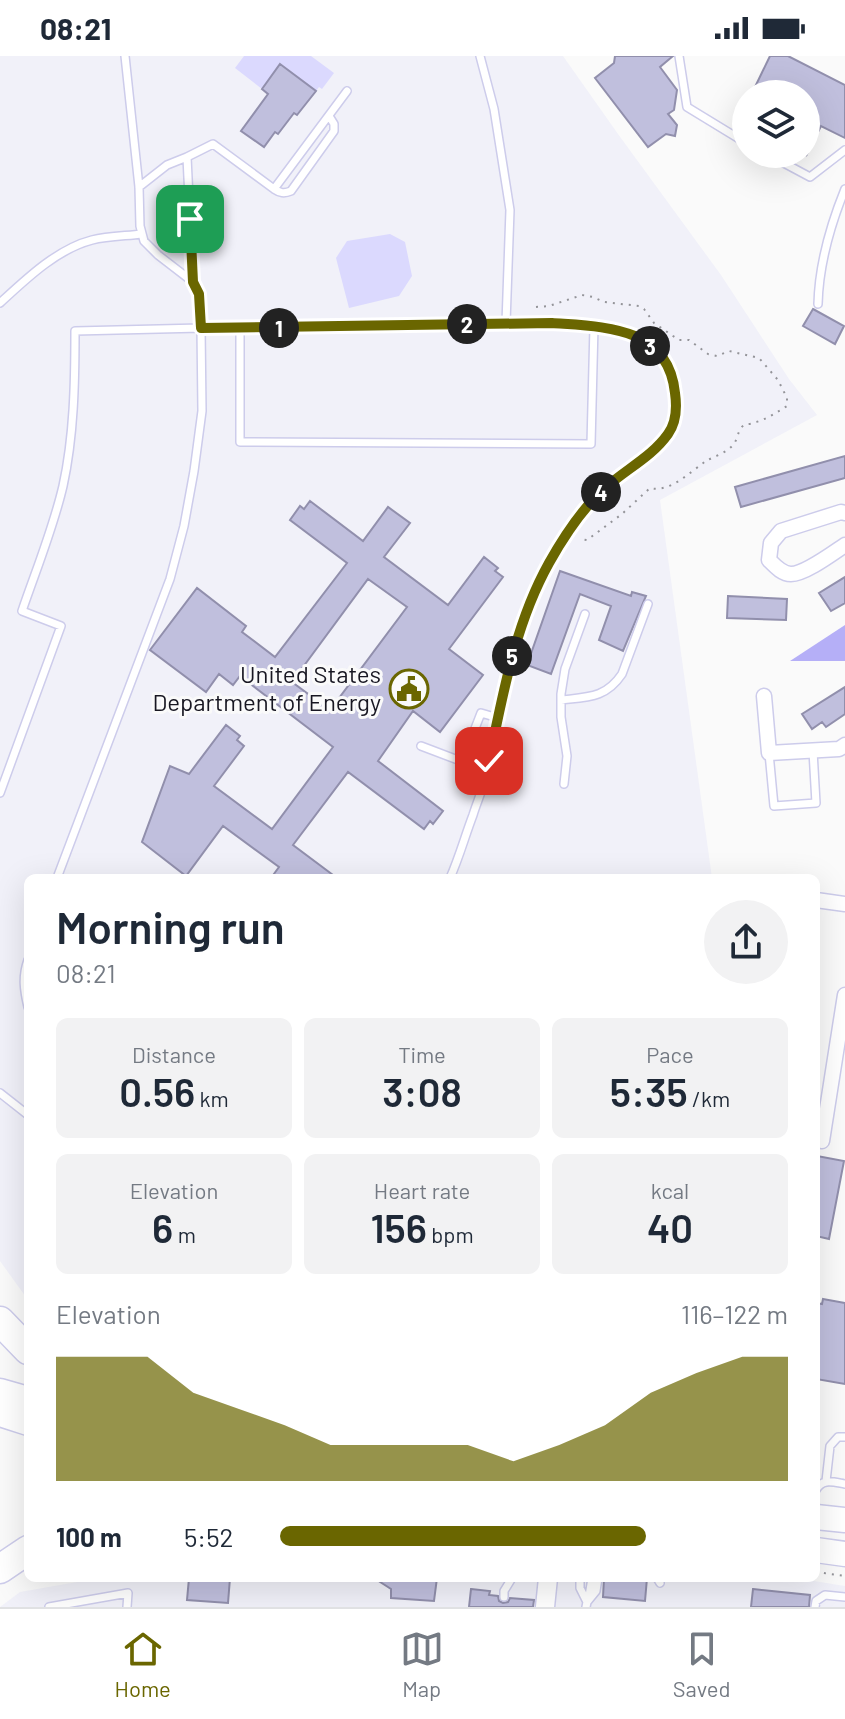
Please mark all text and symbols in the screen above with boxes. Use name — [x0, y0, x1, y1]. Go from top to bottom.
text: 08:21 — [40, 10, 112, 46]
map controls — [732, 80, 820, 168]
button: layers — [732, 80, 820, 168]
pin — [156, 185, 224, 253]
icon: arrive — [168, 197, 212, 241]
pin: 2 — [447, 304, 487, 344]
pin: 1 — [259, 308, 299, 348]
text: 2 — [461, 311, 473, 337]
text: 1 — [275, 315, 283, 341]
pin: 3 — [630, 326, 670, 366]
text: 3 — [644, 333, 656, 359]
pin: 4 — [581, 472, 621, 512]
text: 4 — [594, 479, 608, 505]
pin: 5 — [492, 636, 532, 676]
text: 5 — [506, 643, 518, 669]
place label: United States Department of Energy — [152, 659, 381, 716]
public building icon: United States Department of Energy — [388, 668, 430, 710]
pin — [455, 727, 523, 795]
icon: check — [467, 739, 511, 783]
text: Morning run — [56, 900, 285, 953]
button: share — [704, 900, 788, 984]
text: 08:21 — [56, 957, 116, 988]
text: Distance — [132, 1041, 216, 1067]
text: Time — [398, 1041, 446, 1067]
text: Pace — [646, 1041, 694, 1067]
text: 0.56 — [119, 1067, 195, 1115]
text: 3:08 — [382, 1067, 462, 1115]
text: 5:35 — [610, 1067, 688, 1115]
text: km — [195, 1085, 229, 1111]
text: /km — [688, 1085, 730, 1111]
text: Elevation — [130, 1177, 218, 1203]
text: Heart rate — [374, 1177, 470, 1203]
text: kcal — [651, 1177, 689, 1203]
text: 6 — [152, 1203, 173, 1251]
text: 156 — [370, 1203, 427, 1251]
text: 40 — [647, 1203, 693, 1251]
text: m — [173, 1221, 196, 1247]
text: bpm — [427, 1221, 474, 1247]
text: Elevation — [56, 1298, 161, 1329]
text: 116–122 m — [681, 1298, 788, 1329]
text: 100 m — [56, 1521, 122, 1552]
text: 5:52 — [184, 1521, 233, 1552]
tab: Home — [115, 1627, 171, 1701]
tab: Map — [400, 1627, 444, 1701]
tab: Saved — [673, 1627, 730, 1701]

